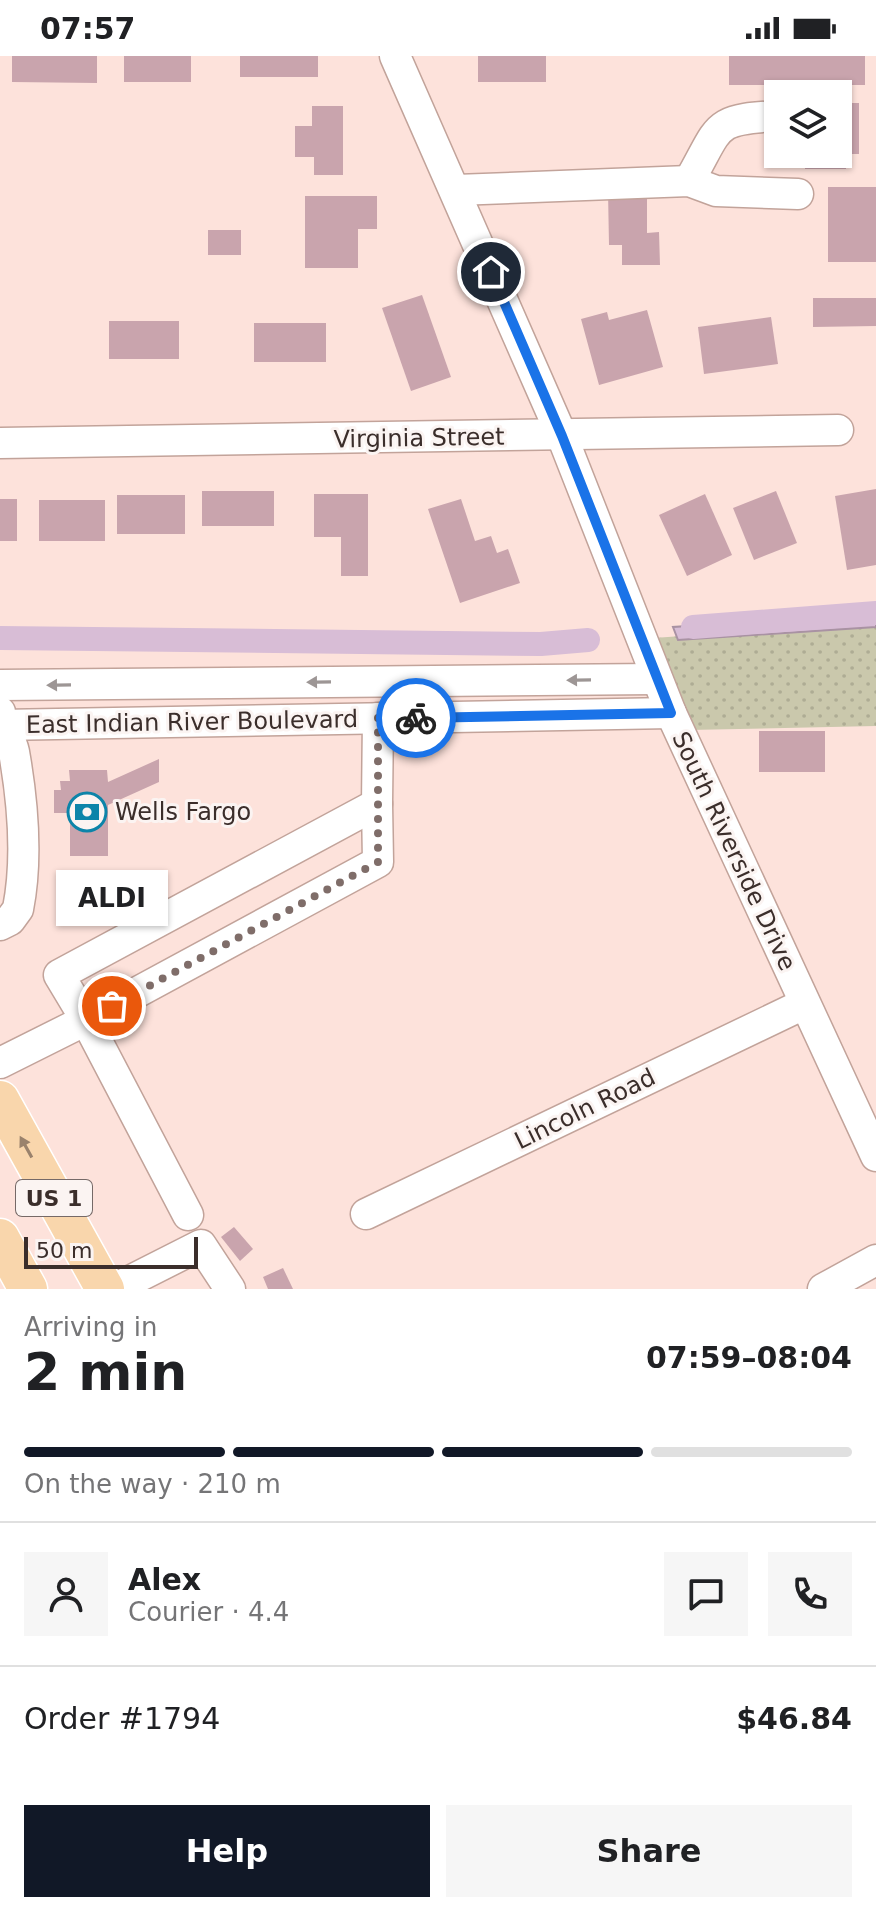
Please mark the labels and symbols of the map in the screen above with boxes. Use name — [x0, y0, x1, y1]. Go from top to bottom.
pin — [457, 238, 525, 306]
street label: Virginia Street — [333, 423, 505, 453]
one-way arrow — [566, 674, 591, 686]
one-way arrow — [306, 676, 331, 689]
courier — [376, 678, 456, 758]
one-way arrow — [46, 679, 71, 691]
street label: East Indian River Boulevard — [26, 705, 358, 739]
street label: South Riverside Drive — [666, 727, 802, 975]
bank icon: Wells Fargo — [66, 791, 108, 833]
place label: Wells Fargo — [115, 798, 251, 826]
callout: ALDI — [56, 870, 168, 926]
pin — [78, 972, 146, 1040]
street label: Lincoln Road — [510, 1063, 660, 1155]
one-way arrow — [19, 1136, 33, 1159]
road number: US 1 — [16, 1180, 92, 1216]
scale bar — [24, 1233, 198, 1269]

